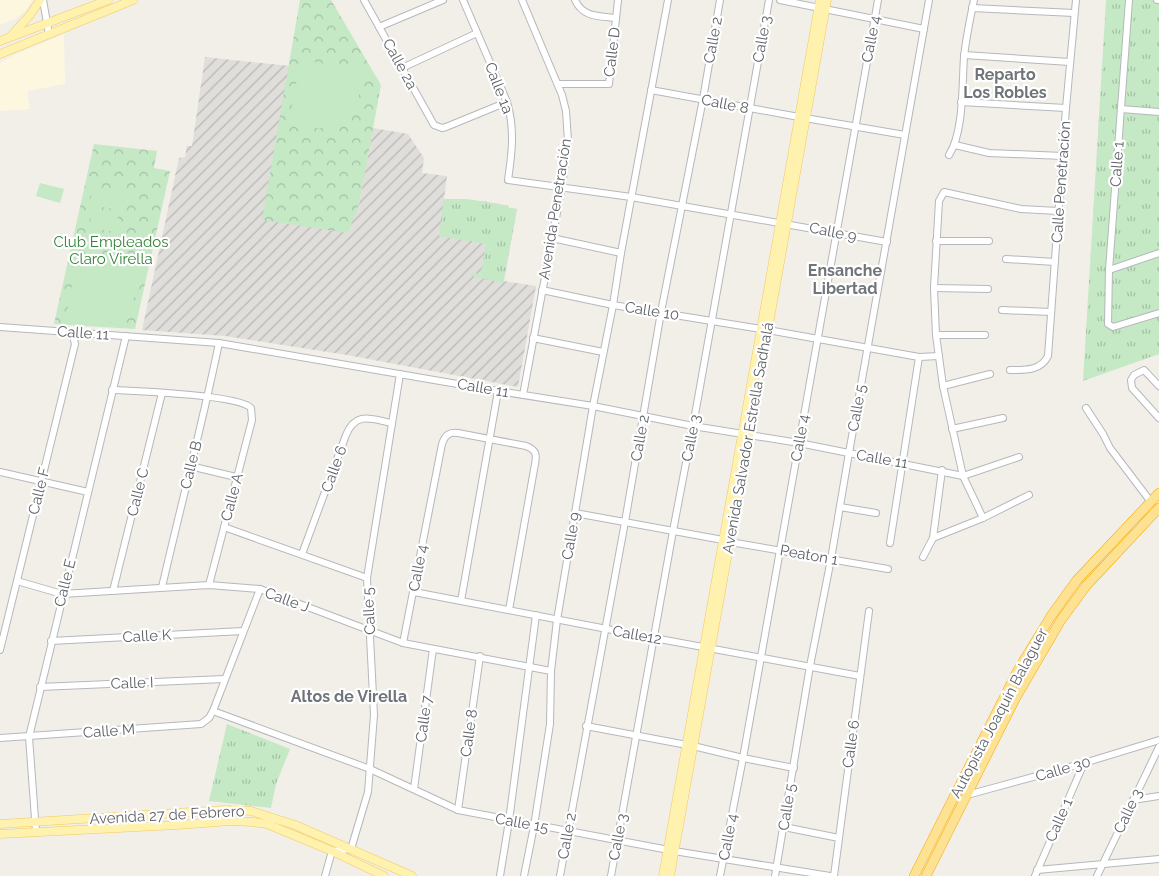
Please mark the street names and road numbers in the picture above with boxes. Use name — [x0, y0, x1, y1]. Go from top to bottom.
street label: Calle 3 — [749, 14, 775, 64]
street label: Calle 4 — [858, 14, 884, 64]
street label: Calle 2 — [700, 15, 726, 65]
street label: Calle D — [600, 26, 624, 78]
street label: Calle 2a — [379, 35, 421, 93]
street label: Calle 1a — [481, 60, 517, 116]
street label: Calle 8 — [700, 91, 750, 117]
street label: Calle Penetración — [1048, 120, 1074, 244]
street label: Avenida Penetración — [535, 137, 575, 281]
street label: Calle 1 — [1106, 140, 1128, 187]
street label: Calle 9 — [808, 219, 859, 245]
street label: Calle 10 — [624, 298, 680, 324]
street label: Avenida Salvador Estrella Sadhalá — [719, 321, 777, 555]
street label: Calle 11 — [56, 322, 110, 344]
street label: Calle 11 — [456, 375, 511, 401]
street label: Calle 5 — [844, 383, 870, 433]
street label: Calle 2 — [627, 413, 653, 463]
street label: Calle 3 — [678, 413, 704, 463]
street label: Calle 4 — [787, 413, 813, 463]
street label: Calle B — [176, 439, 206, 491]
street label: Calle 6 — [317, 443, 351, 495]
street label: Calle 11 — [855, 446, 910, 472]
street label: Calle F — [24, 465, 54, 517]
street label: Calle C — [123, 466, 153, 518]
street label: Calle A — [217, 471, 247, 523]
street label: Calle 9 — [558, 511, 584, 561]
street label: Peaton 1 — [778, 541, 840, 569]
street label: Calle 4 — [405, 543, 431, 593]
street label: Calle E — [50, 557, 80, 609]
street label: Calle J — [262, 584, 312, 616]
street label: Calle 5 — [359, 587, 379, 635]
street label: Calle12 — [611, 622, 663, 648]
street label: Autopista Joaquín Balaguer — [946, 624, 1052, 801]
street label: Calle K — [122, 626, 172, 646]
street label: Calle I — [110, 673, 154, 693]
street label: Calle 7 — [412, 694, 436, 744]
street label: Calle 8 — [457, 708, 481, 758]
street label: Calle 6 — [839, 719, 863, 769]
street label: Calle M — [82, 720, 136, 742]
street label: Calle 30 — [1033, 753, 1093, 785]
street label: Calle 5 — [774, 782, 800, 832]
street label: Calle 3 — [1110, 786, 1146, 836]
street label: Calle 1 — [1041, 795, 1077, 845]
street label: Avenida 27 de Febrero — [89, 802, 245, 828]
street label: Calle 15 — [494, 809, 550, 837]
street label: Calle 2 — [554, 811, 580, 861]
street label: Calle 3 — [605, 812, 631, 862]
street label: Calle 4 — [715, 812, 741, 862]

